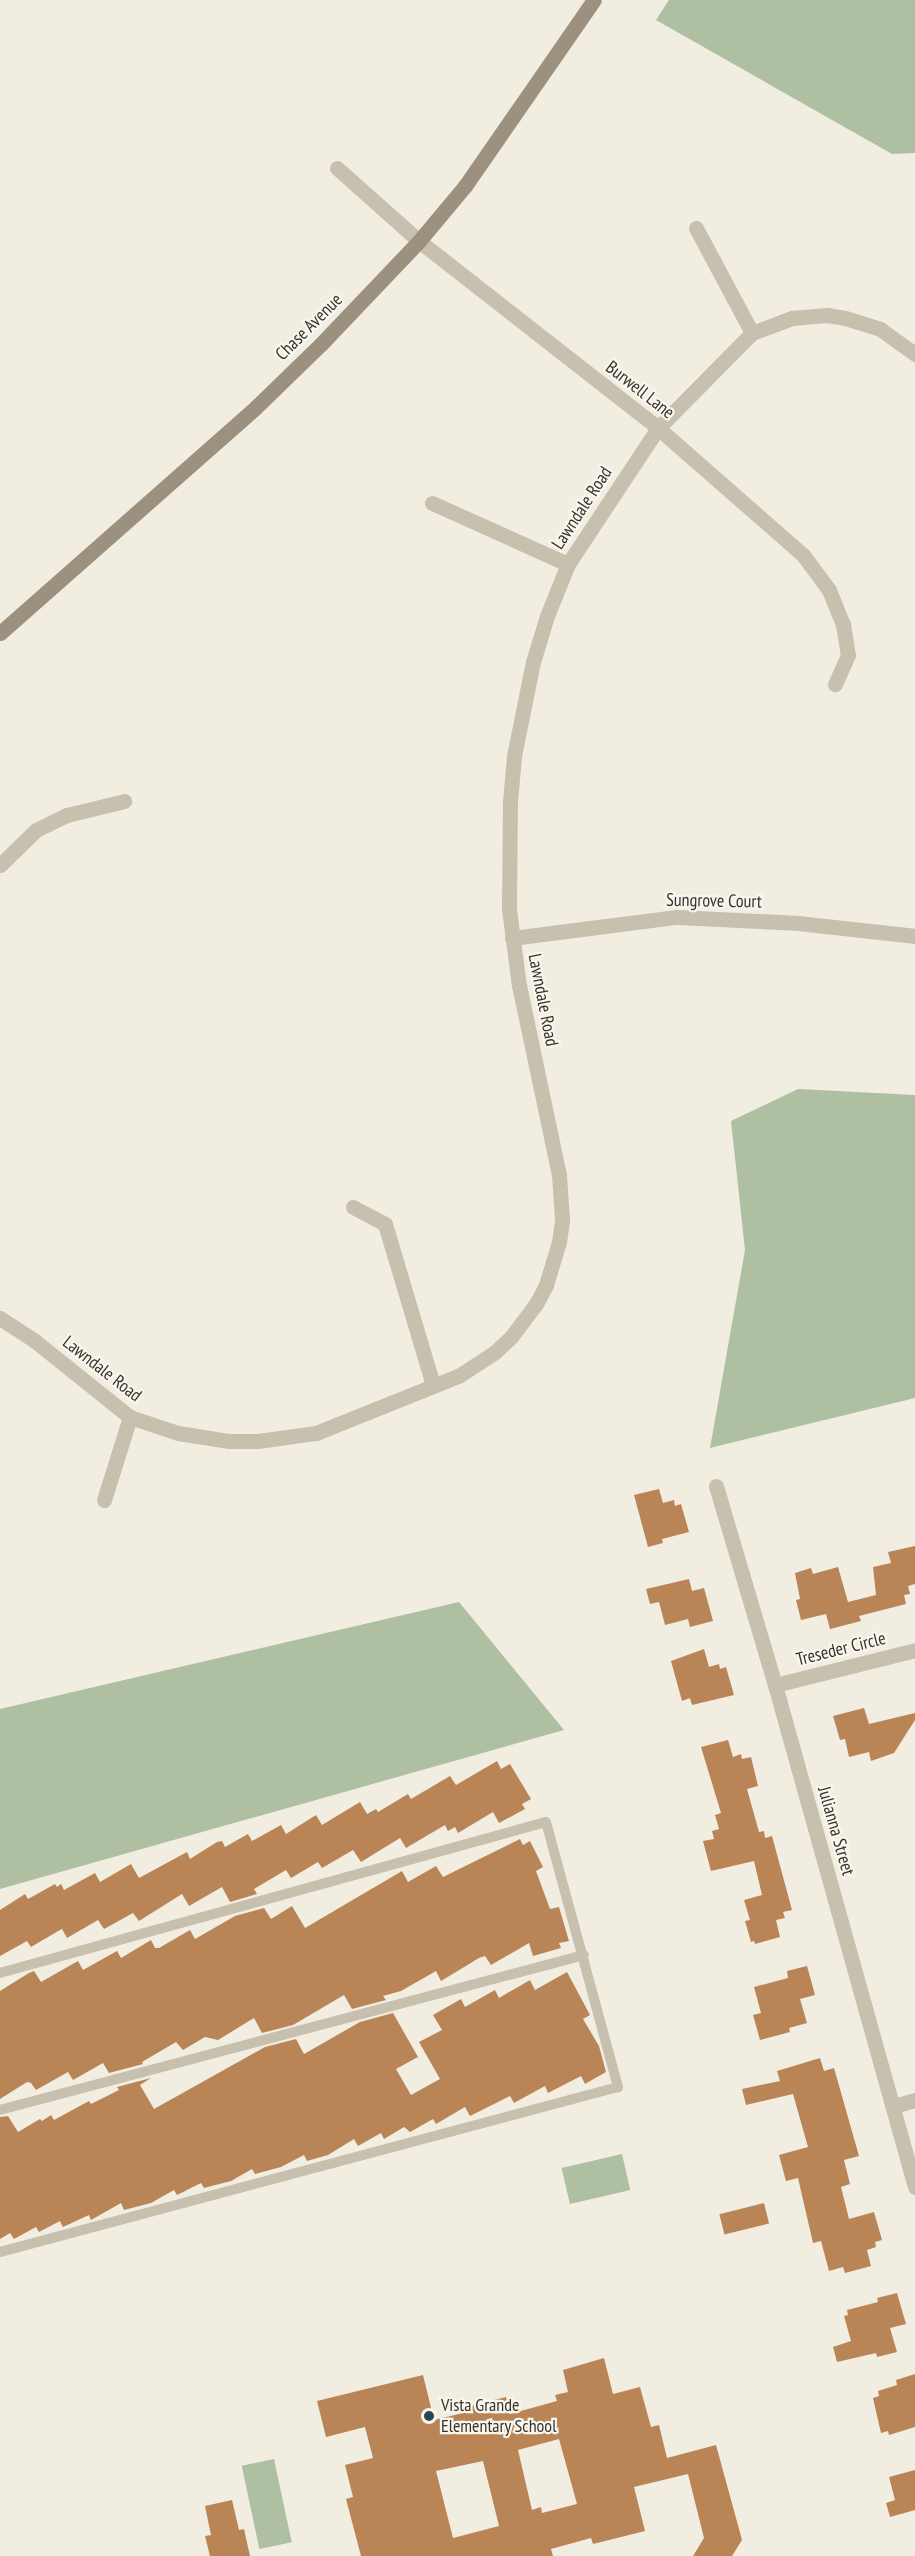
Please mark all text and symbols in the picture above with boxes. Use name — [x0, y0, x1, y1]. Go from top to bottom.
street label: Chase Avenue — [271, 289, 347, 365]
street label: Burwell Lane — [601, 357, 679, 423]
street label: Lawndale Road — [547, 463, 617, 553]
street label: Sungrove Court — [666, 889, 762, 913]
street label: Lawndale Road — [523, 952, 563, 1048]
street label: Lawndale Road — [58, 1332, 146, 1406]
street label: Treseder Circle — [794, 1627, 888, 1671]
street label: Julianna Street — [813, 1784, 859, 1878]
place label: Vista Grande Elementary School — [441, 2395, 557, 2438]
marker: Vista Grande Elementary School — [422, 2409, 436, 2423]

